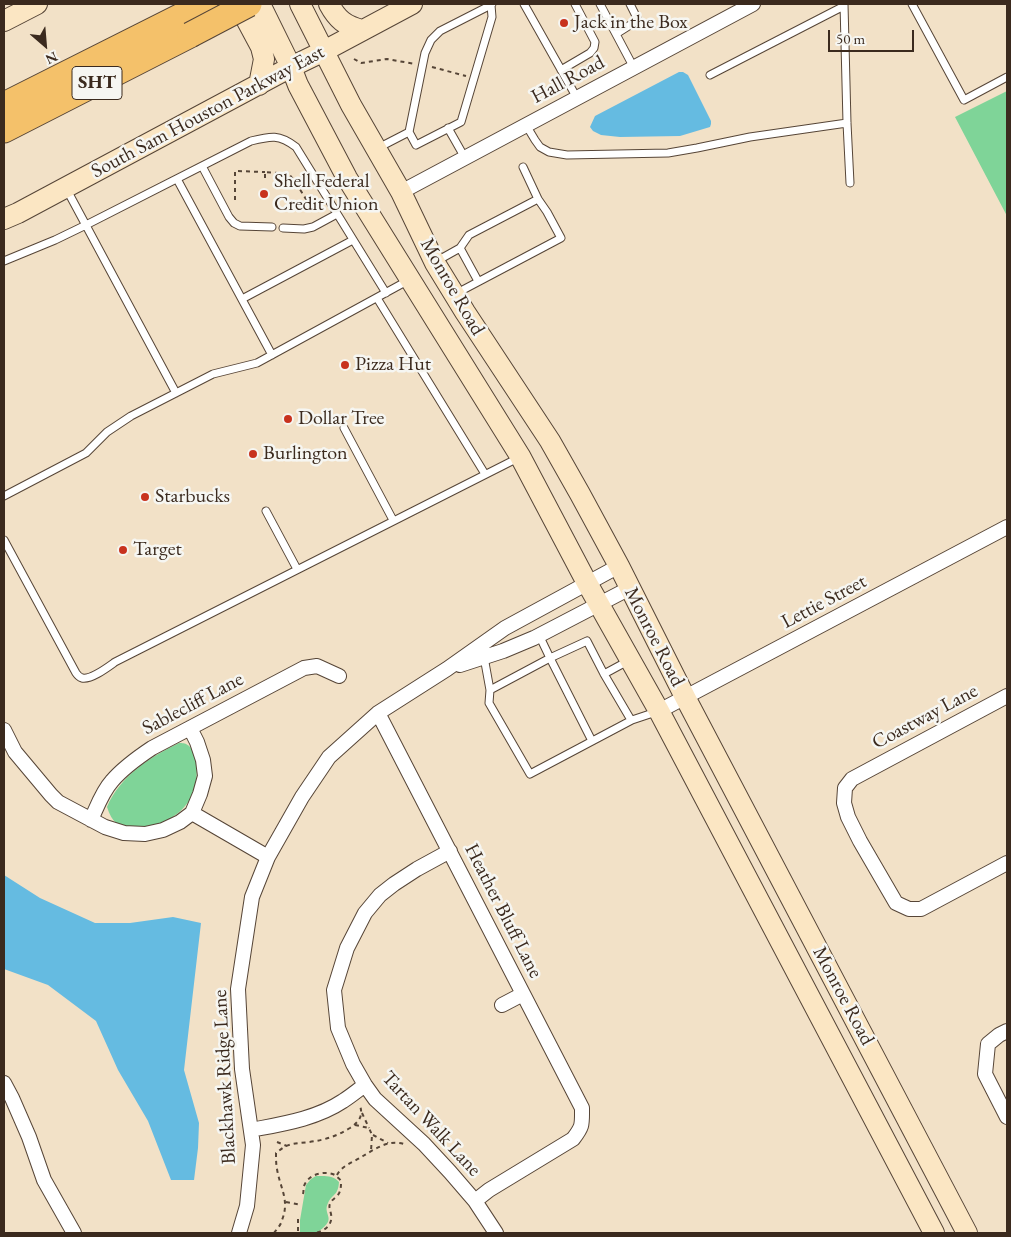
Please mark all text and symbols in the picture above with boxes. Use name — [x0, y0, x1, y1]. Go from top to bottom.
place label: Jack in the Box — [574, 11, 688, 35]
marker: Jack in the Box — [558, 17, 570, 29]
north arrow — [20, 20, 70, 70]
scale bar — [831, 20, 917, 52]
text: 50 m — [836, 29, 865, 48]
street label: South Sam Houston Parkway East — [87, 40, 329, 184]
text: N — [43, 48, 61, 69]
street label: Hall Road — [527, 51, 609, 109]
road number: SHT — [72, 66, 122, 100]
place label: Shell Federal Credit Union — [274, 170, 378, 217]
marker: Shell Federal Credit Union — [258, 188, 270, 200]
street label: Monroe Road — [415, 234, 489, 340]
place label: Pizza Hut — [355, 353, 431, 377]
marker: Pizza Hut — [339, 359, 351, 371]
place label: Dollar Tree — [298, 407, 384, 431]
marker: Dollar Tree — [282, 413, 294, 425]
place label: Burlington — [263, 442, 348, 466]
marker: Burlington — [247, 448, 259, 460]
place label: Starbucks — [155, 485, 230, 509]
marker: Starbucks — [139, 491, 151, 503]
place label: Target — [133, 538, 182, 562]
marker: Target — [117, 544, 129, 556]
street label: Lettie Street — [777, 570, 871, 634]
street label: Monroe Road — [619, 583, 689, 691]
street label: Sablecliff Lane — [138, 667, 248, 741]
street label: Coastway Lane — [868, 679, 982, 755]
street label: Heather Bluff Lane — [459, 840, 547, 982]
street label: Monroe Road — [807, 943, 879, 1049]
street label: Blackhawk Ridge Lane — [208, 989, 242, 1165]
street label: Tartan Walk Lane — [376, 1066, 486, 1182]

